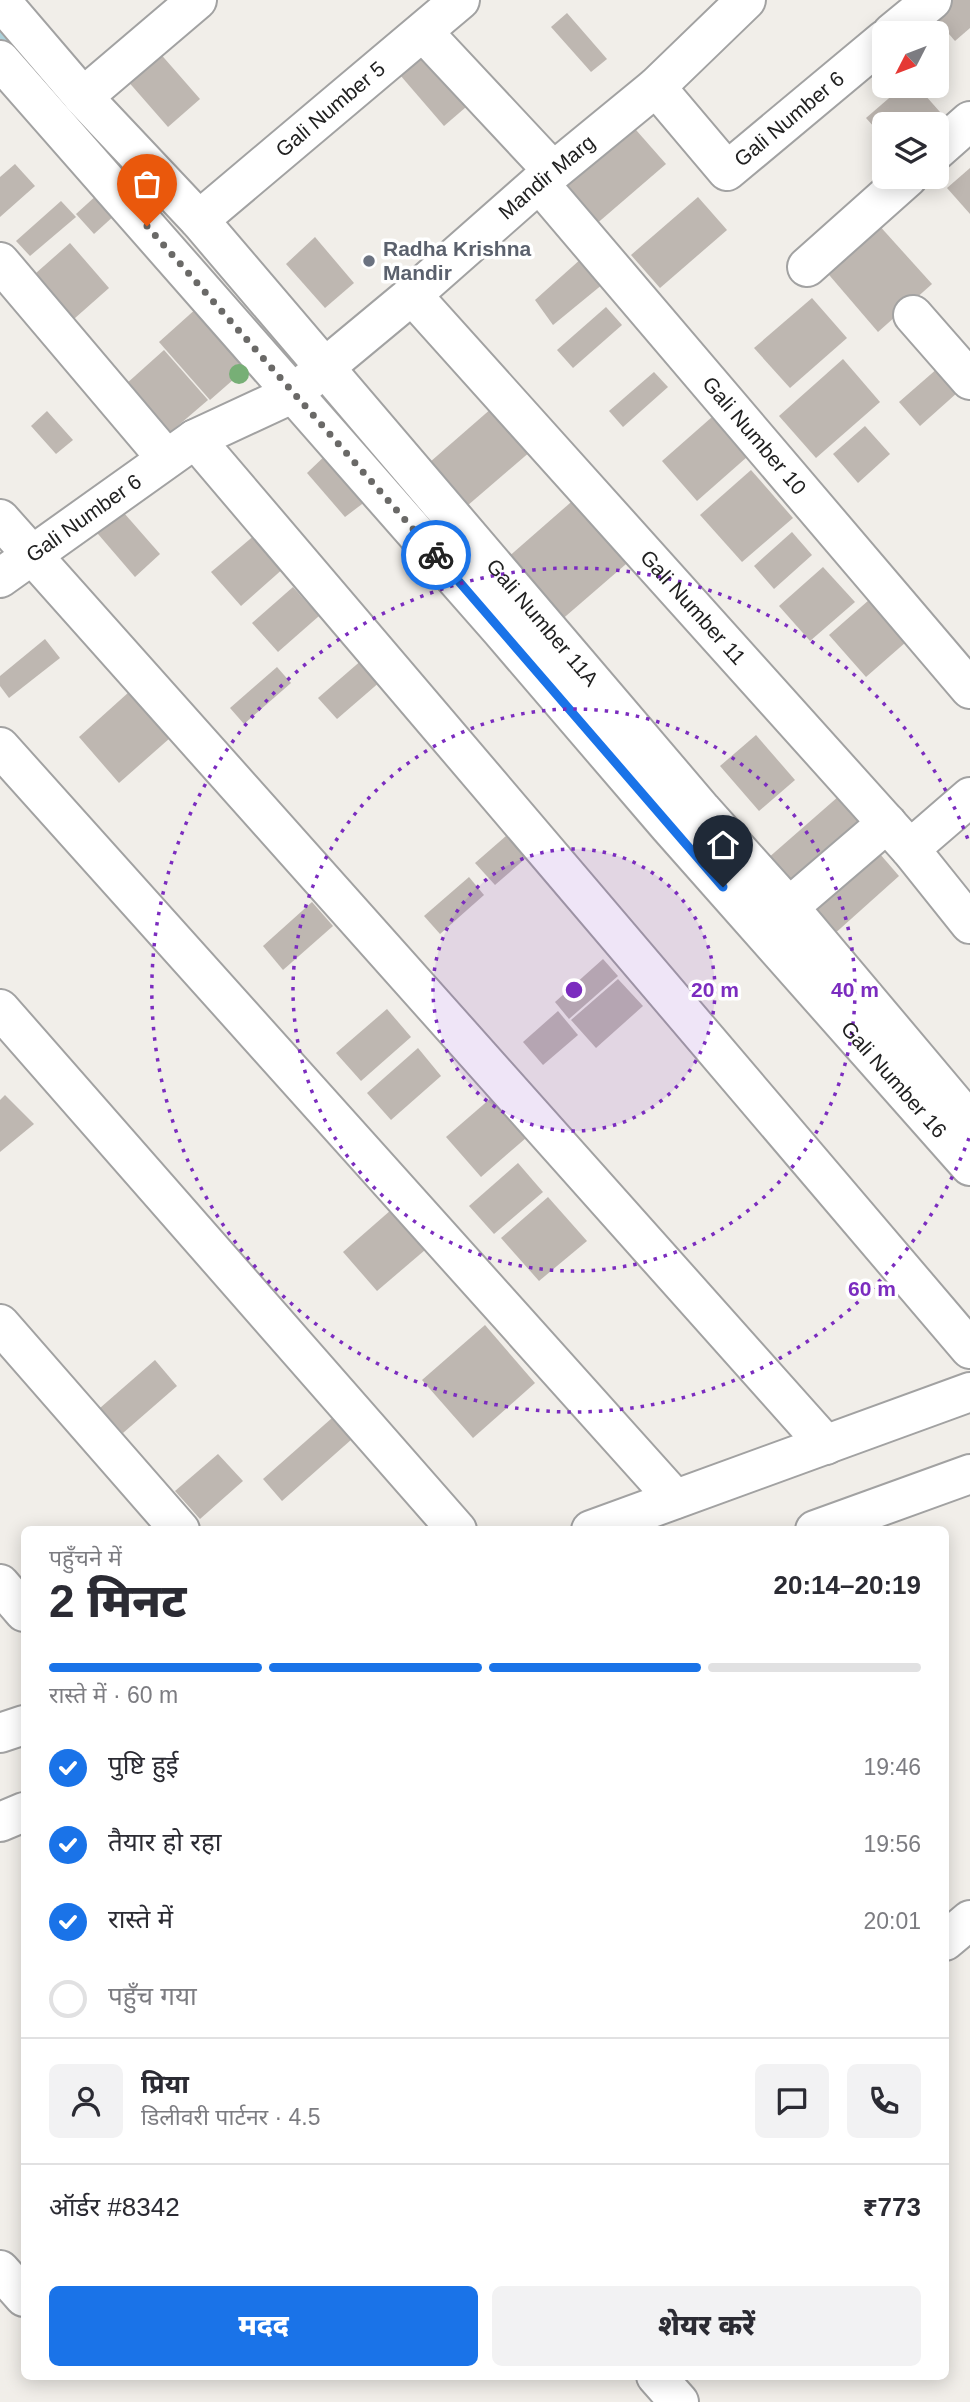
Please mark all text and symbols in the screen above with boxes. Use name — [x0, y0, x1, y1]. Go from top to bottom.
north arrow — [872, 21, 948, 98]
map controls — [872, 21, 949, 189]
street label: Gali Number 5 — [271, 56, 389, 161]
street label: Gali Number 6 — [730, 66, 848, 171]
button: layers — [872, 112, 949, 189]
street label: Mandir Marg — [494, 130, 599, 224]
pin — [117, 154, 177, 226]
icon: bag — [128, 165, 166, 203]
place label: Radha Krishna Mandir — [383, 237, 532, 284]
marker: Radha Krishna Mandir — [361, 253, 377, 269]
street label: Gali Number 10 — [698, 372, 811, 499]
street label: Gali Number 6 — [22, 469, 145, 566]
courier — [401, 520, 471, 590]
icon: bike — [417, 536, 455, 574]
street label: Gali Number 11 — [636, 545, 750, 669]
street label: Gali Number 11A — [482, 554, 603, 691]
pin — [693, 815, 753, 887]
icon: home — [704, 826, 742, 864]
centre of rings — [562, 978, 586, 1002]
text: 20 m — [691, 978, 739, 1001]
text: 40 m — [831, 978, 879, 1001]
street label: Gali Number 16 — [837, 1017, 951, 1142]
text: 60 m — [848, 1277, 896, 1300]
text: पहुँचने में — [49, 1545, 122, 1571]
text: 20:14–20:19 — [774, 1570, 921, 1600]
text: 2 मिनट — [49, 1575, 186, 1627]
text: रास्ते में · 60 m — [49, 1682, 178, 1708]
icon: check — [49, 1749, 87, 1787]
text: पुष्टि हुई — [108, 1750, 178, 1780]
text: 19:46 — [863, 1754, 921, 1780]
icon: check — [49, 1826, 87, 1864]
text: तैयार हो रहा — [108, 1827, 221, 1857]
text: 19:56 — [863, 1831, 921, 1857]
icon: check — [49, 1903, 87, 1941]
text: रास्ते में — [108, 1904, 173, 1934]
text: 20:01 — [863, 1908, 921, 1934]
text: पहुँच गया — [108, 1981, 197, 2011]
button: person — [49, 2064, 123, 2138]
button: chat — [755, 2064, 829, 2138]
button: phone — [847, 2064, 921, 2138]
text: प्रिया — [141, 2069, 189, 2099]
text: डिलीवरी पार्टनर · 4.5 — [141, 2104, 321, 2130]
text: ऑर्डर #8342 — [49, 2192, 180, 2222]
text: ₹773 — [863, 2192, 921, 2222]
button: मदद — [49, 2286, 478, 2366]
button: शेयर करें — [492, 2286, 921, 2366]

